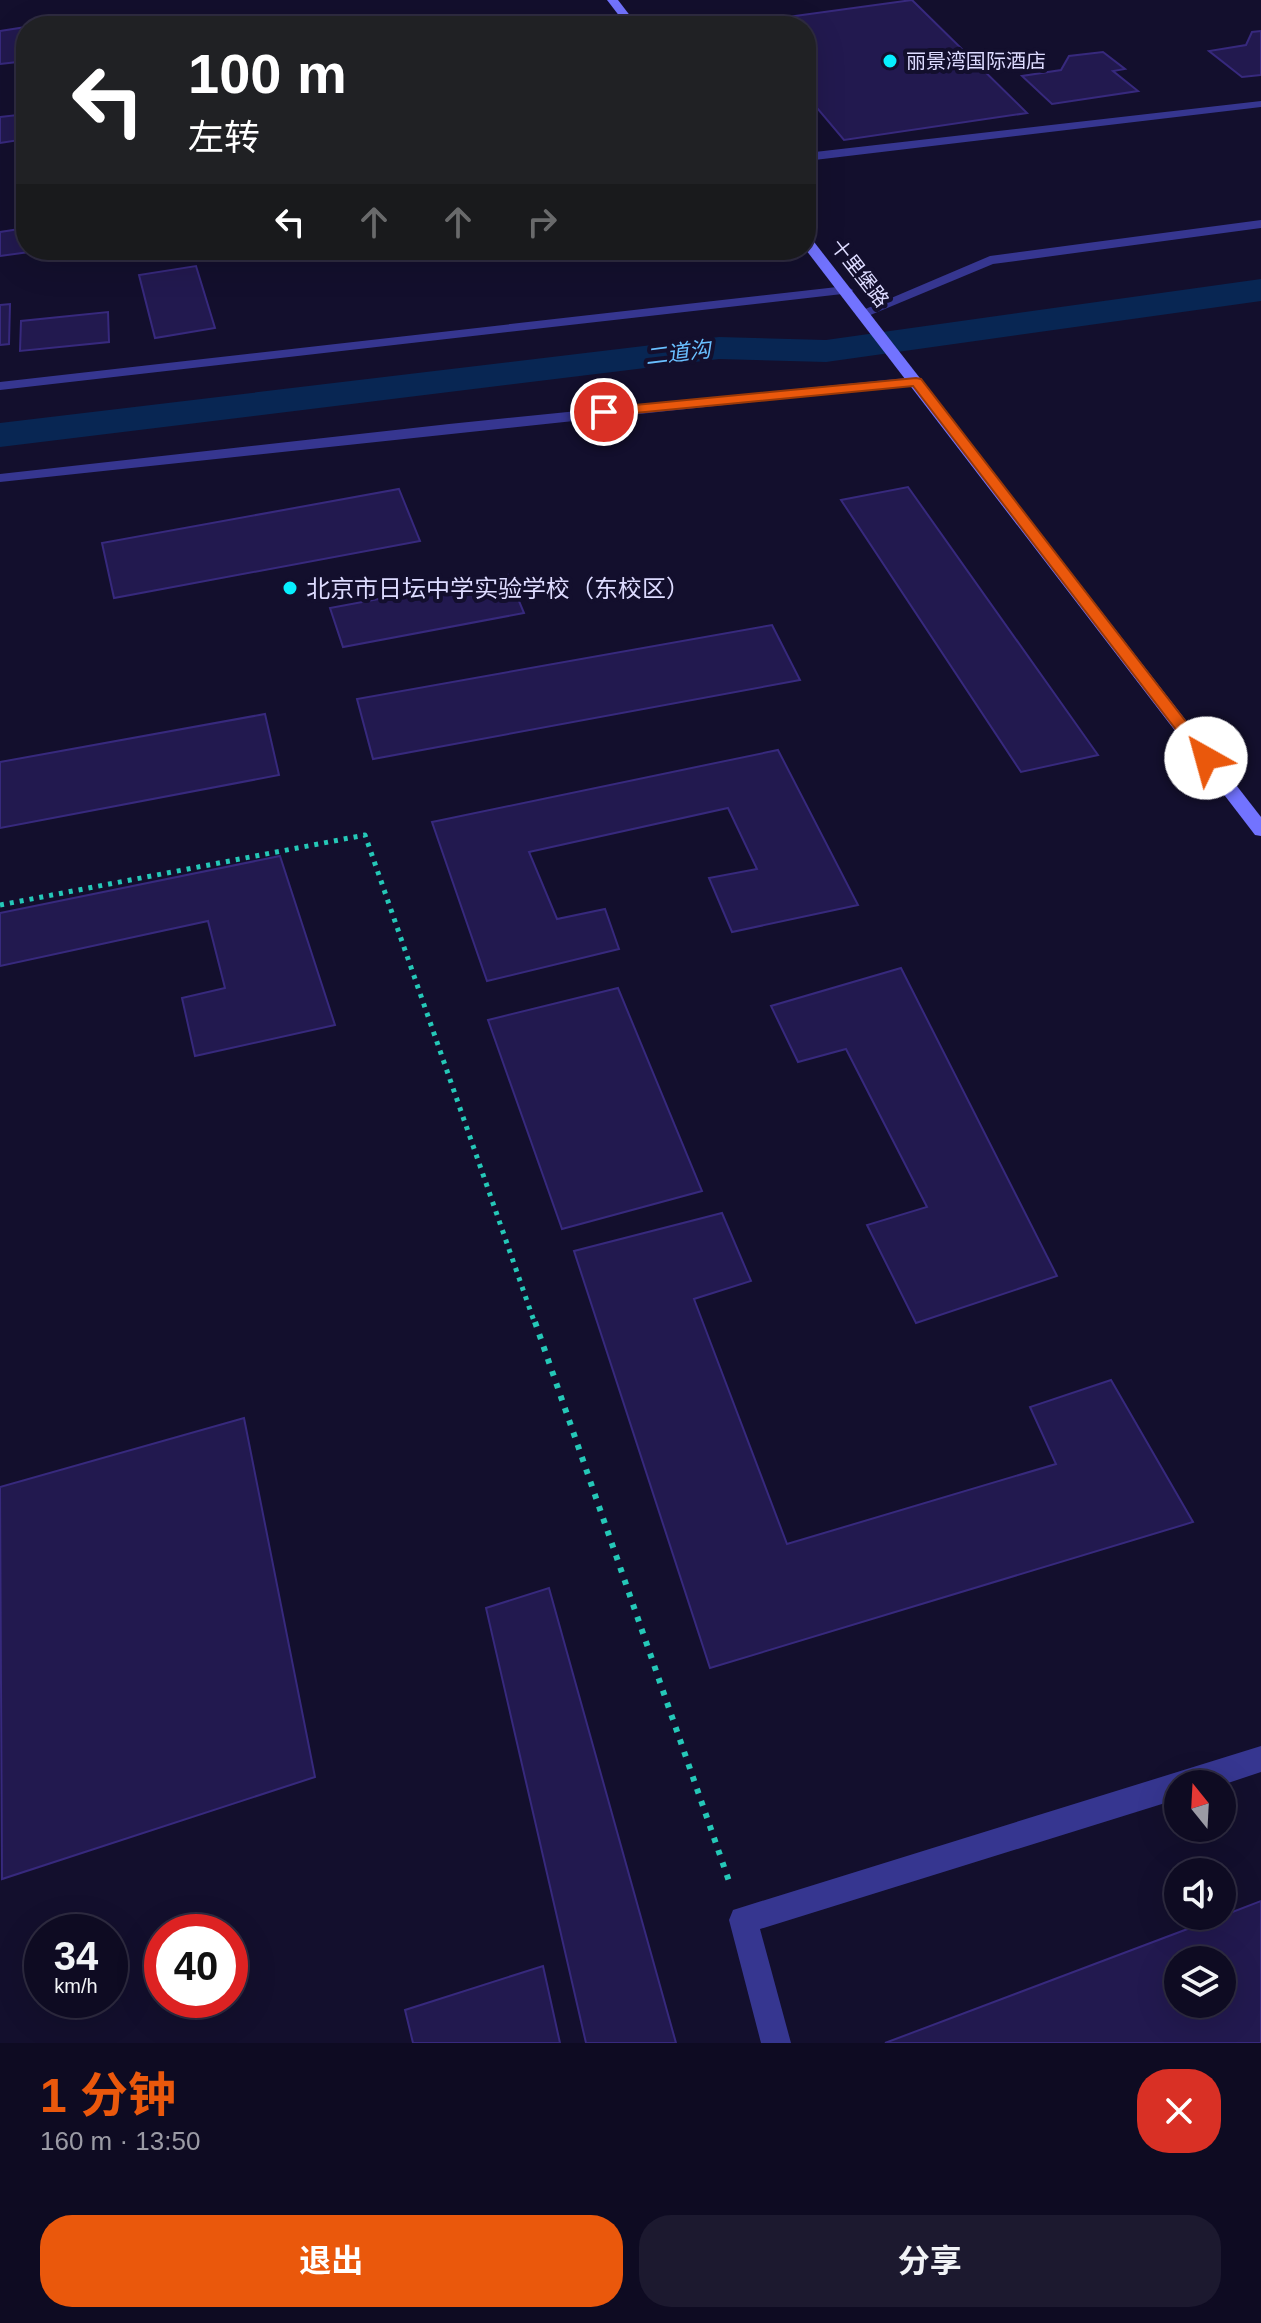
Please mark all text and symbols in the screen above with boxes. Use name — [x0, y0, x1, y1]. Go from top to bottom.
text: 100 m — [188, 42, 347, 105]
icon: left — [56, 48, 160, 152]
place label: 丽景湾国际酒店 — [906, 50, 1046, 72]
marker: 丽景湾国际酒店 — [881, 52, 899, 70]
text: 左转 — [188, 117, 260, 158]
icon: left — [268, 200, 312, 244]
icon: ahead — [352, 200, 396, 244]
icon: ahead — [436, 200, 480, 244]
icon: right — [520, 200, 564, 244]
street label: 十里堡路 — [827, 235, 893, 311]
water label: 二道沟 — [644, 336, 714, 369]
pin — [570, 378, 638, 446]
icon: arrive — [582, 390, 626, 434]
place label: 北京市日坛中学实验学校（东校区） — [306, 575, 690, 602]
marker: 北京市日坛中学实验学校（东校区） — [281, 579, 299, 597]
position arrow — [1164, 716, 1248, 800]
north arrow — [1164, 1770, 1236, 1842]
map controls — [1164, 1770, 1236, 2018]
button: sound — [1164, 1858, 1236, 1930]
speed limit sign: 40 — [144, 1914, 248, 2018]
text: 34 — [54, 1934, 98, 1978]
button: layers — [1164, 1946, 1236, 2018]
text: km/h — [54, 1975, 98, 1997]
text: 1 分钟 — [40, 2069, 176, 2122]
button: close — [1137, 2069, 1221, 2153]
text: 160 m · 13:50 — [40, 2126, 200, 2156]
button: 退出 — [40, 2215, 623, 2307]
button: 分享 — [639, 2215, 1221, 2307]

